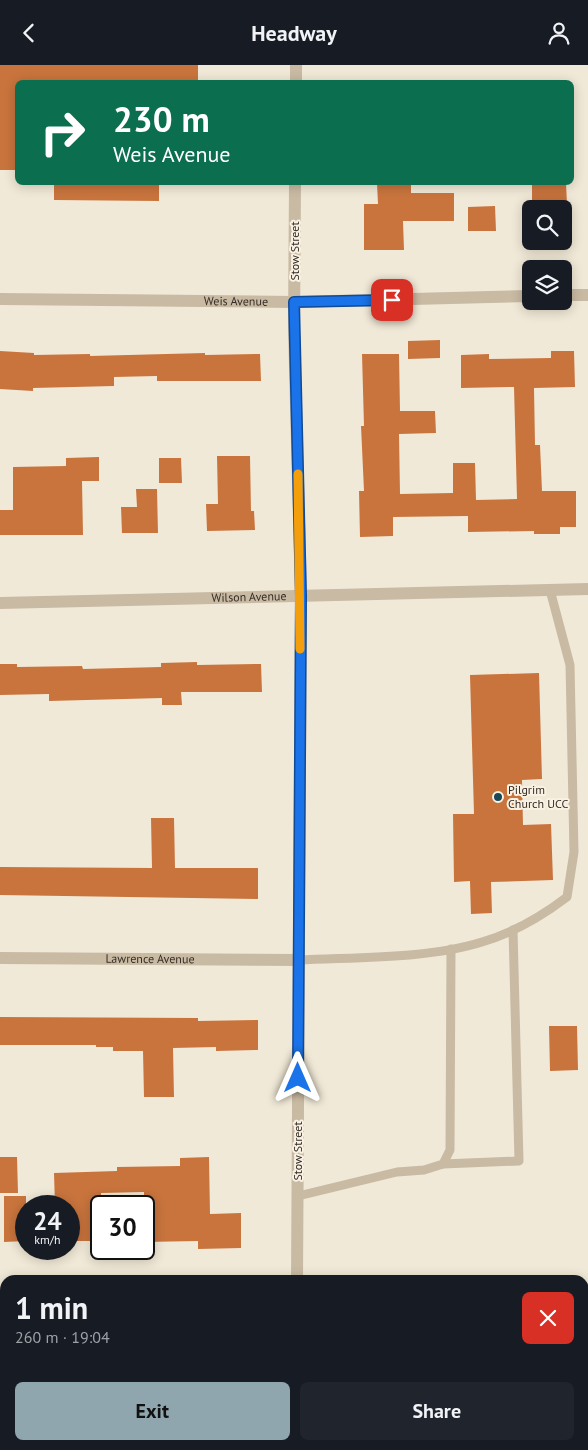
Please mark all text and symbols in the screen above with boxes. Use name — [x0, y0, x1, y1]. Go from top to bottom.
icon: back — [15, 19, 43, 47]
text: Headway — [251, 19, 337, 47]
icon: person — [545, 19, 573, 47]
text: 230 m — [113, 96, 210, 142]
icon: right — [30, 100, 95, 165]
text: Weis Avenue — [113, 140, 231, 168]
map controls — [522, 200, 572, 310]
button: search — [522, 200, 572, 250]
street label: Stow Street — [287, 222, 302, 281]
button: layers — [522, 260, 572, 310]
pin — [371, 279, 413, 321]
icon: arrive — [378, 286, 406, 314]
street label: Weis Avenue — [204, 293, 268, 309]
street label: Wilson Avenue — [211, 588, 287, 605]
place label: Pilgrim Church UCC — [508, 782, 569, 811]
marker: Pilgrim Church UCC — [492, 791, 504, 803]
street label: Lawrence Avenue — [105, 951, 195, 966]
position arrow — [271, 1051, 323, 1103]
street label: Stow Street — [290, 1122, 305, 1181]
speed limit sign: 30 — [90, 1195, 155, 1260]
text: 24 — [33, 1205, 62, 1237]
text: km/h — [34, 1232, 61, 1247]
text: 1 min — [15, 1288, 88, 1327]
button: close — [522, 1292, 574, 1344]
text: 260 m · 19:04 — [15, 1327, 110, 1347]
button: Exit — [15, 1382, 290, 1440]
button: Share — [300, 1382, 574, 1440]

